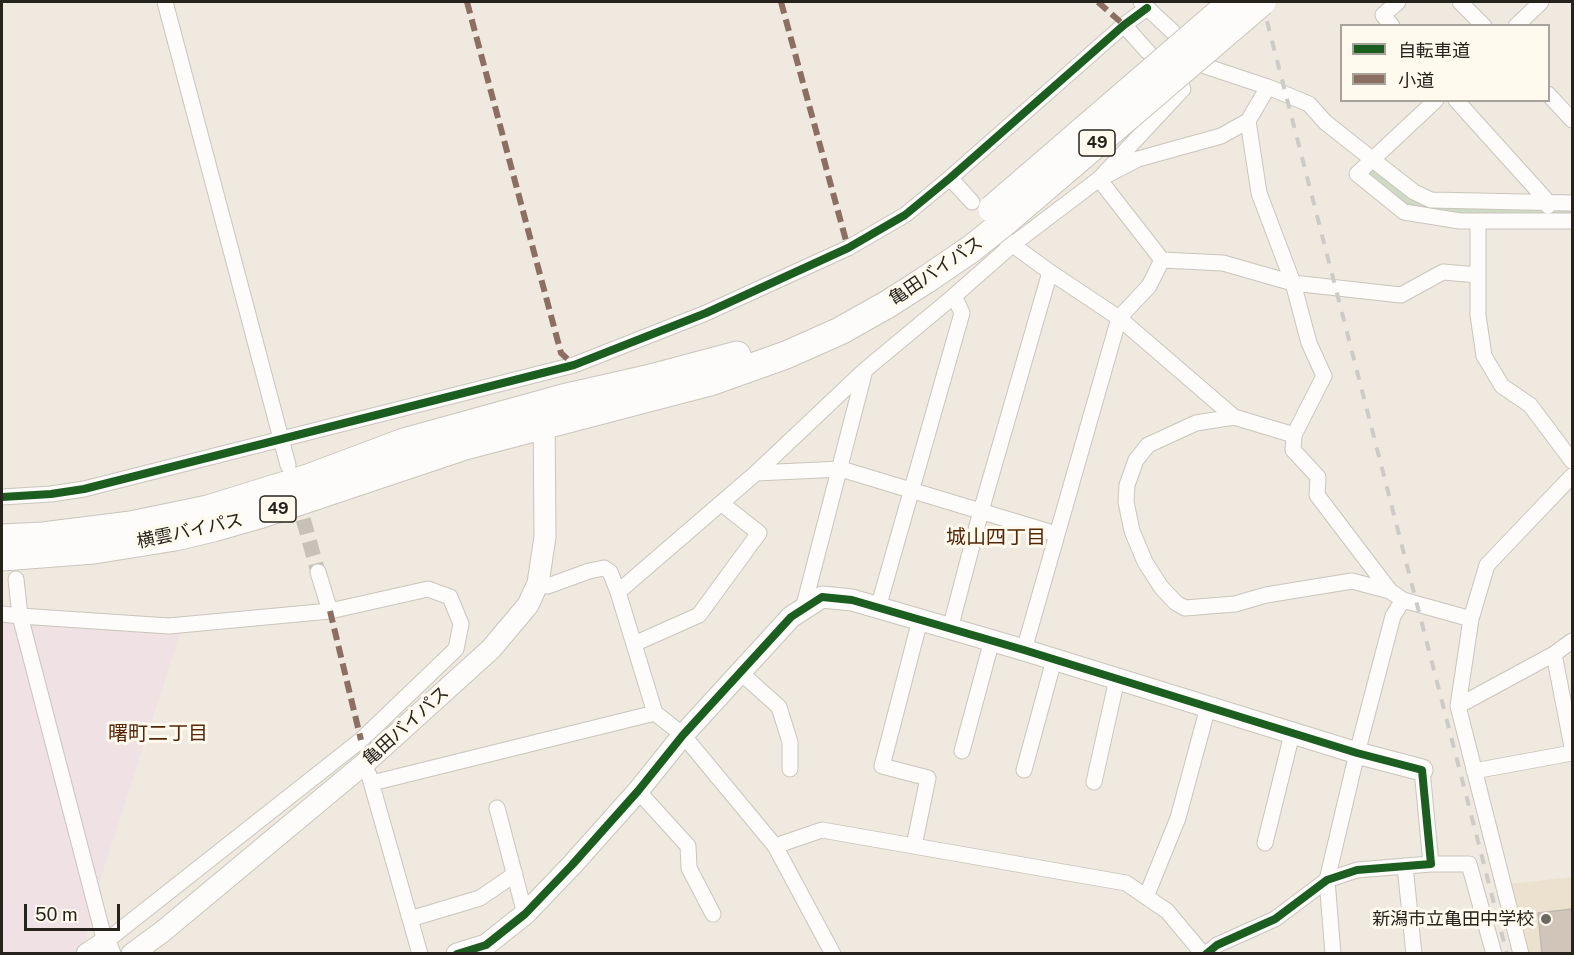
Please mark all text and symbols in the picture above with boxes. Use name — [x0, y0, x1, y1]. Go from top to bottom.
legend — [1340, 24, 1550, 102]
text: 自転車道 — [1398, 40, 1470, 61]
text: 小道 — [1398, 70, 1434, 91]
road number: 49 — [1079, 130, 1115, 156]
street label: 亀田バイパス — [885, 232, 987, 310]
road number: 49 — [260, 496, 296, 522]
street label: 横雲バイパス — [135, 509, 245, 553]
district label: 城山四丁目 — [946, 526, 1046, 550]
street label: 亀田バイパス — [359, 682, 453, 770]
district label: 曙町二丁目 — [108, 722, 208, 746]
scale bar — [27, 892, 123, 930]
text: 50 m — [35, 904, 78, 925]
place label: 新潟市立亀田中学校 — [1372, 908, 1534, 930]
marker: 新潟市立亀田中学校 — [1539, 912, 1553, 926]

